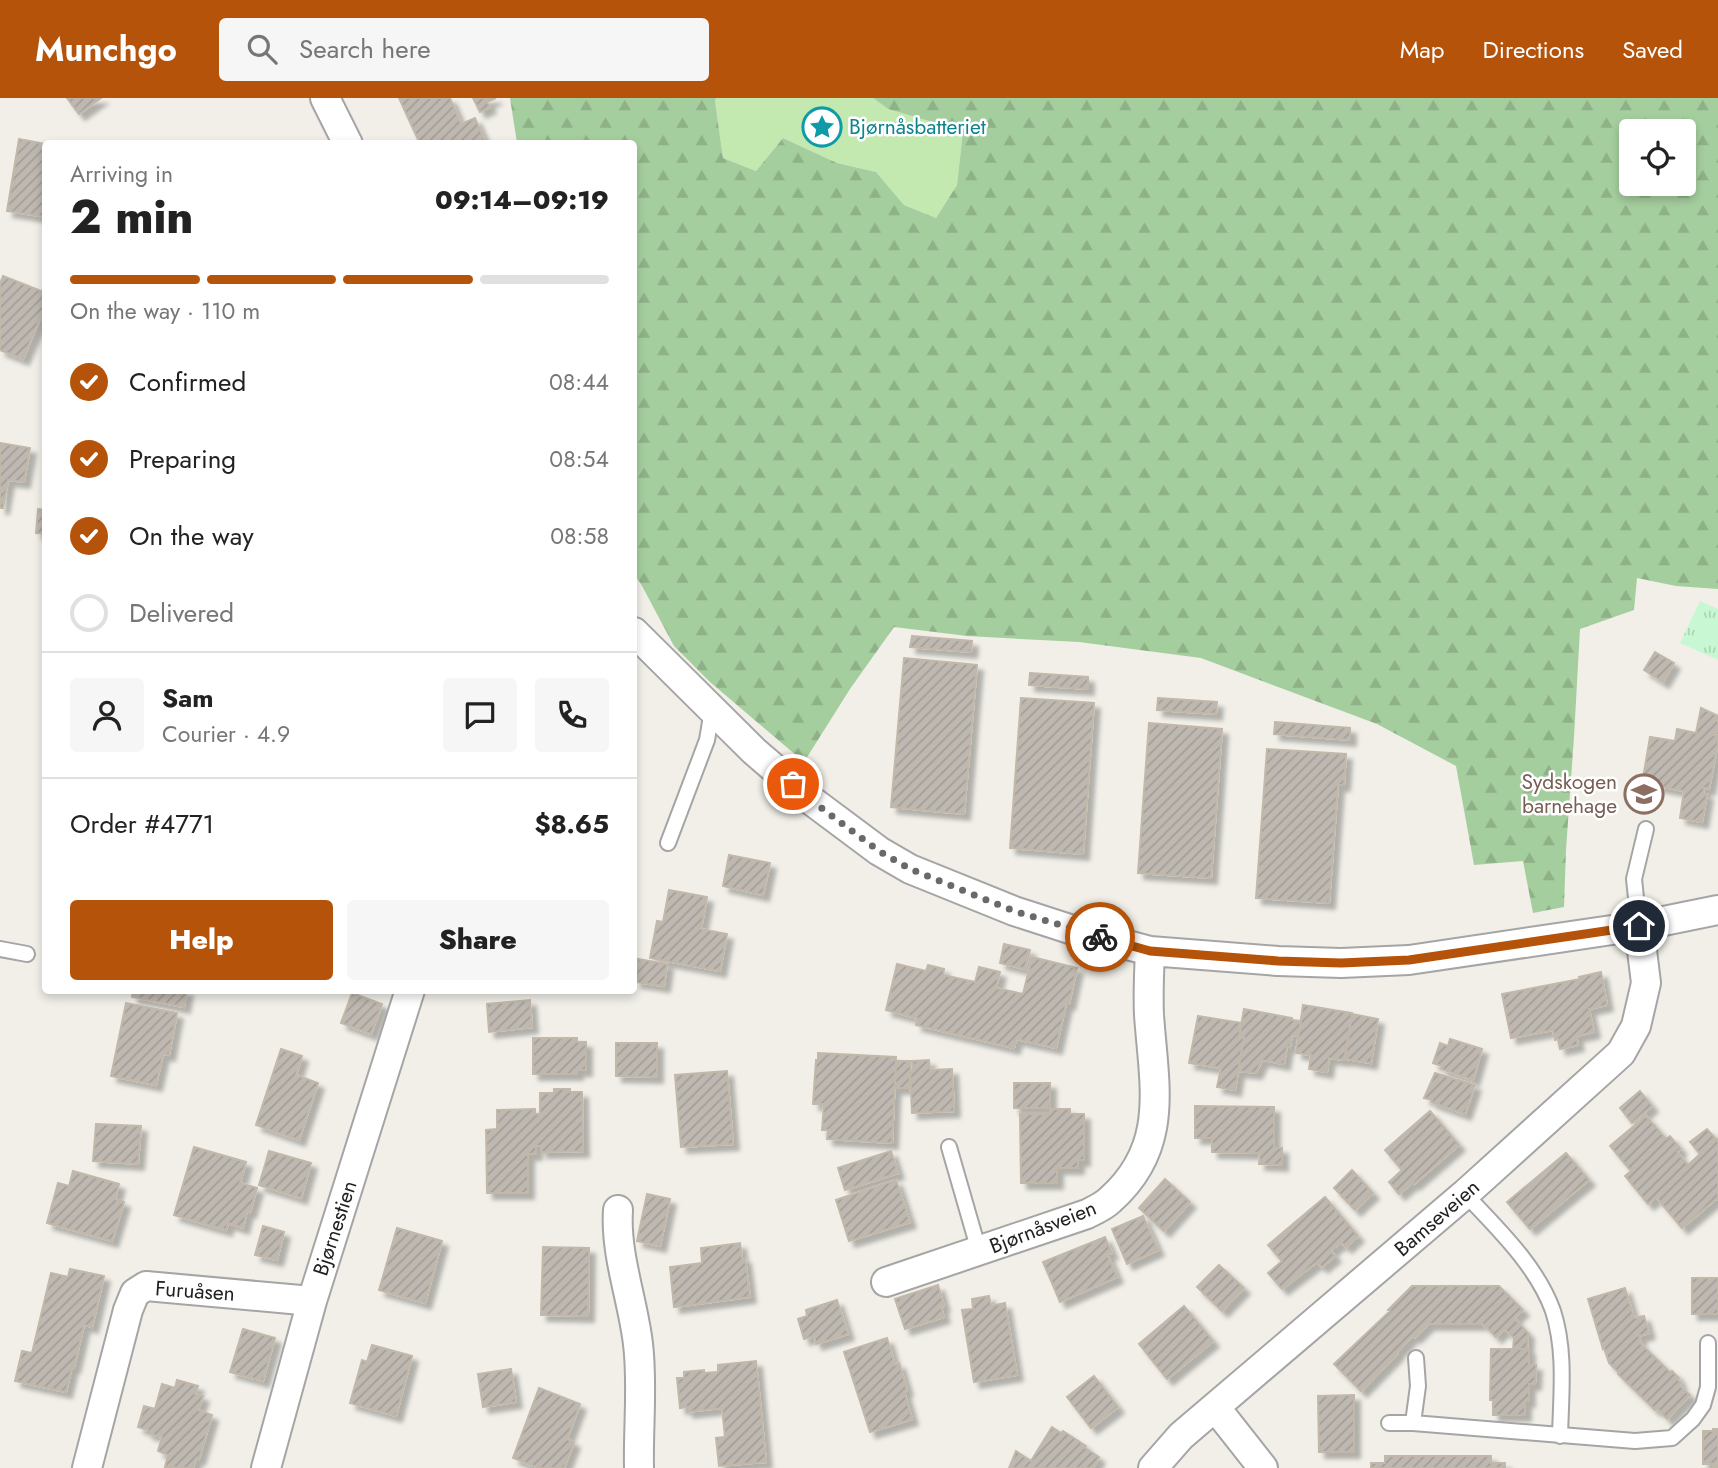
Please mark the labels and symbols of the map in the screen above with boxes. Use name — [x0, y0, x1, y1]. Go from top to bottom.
place icon: Bjørnåsbatteriet — [801, 106, 843, 148]
place label: Bjørnåsbatteriet — [849, 112, 986, 142]
pin — [763, 754, 823, 814]
place label: Sydskogen barnehage — [1522, 767, 1617, 821]
school or university icon: Sydskogen barnehage — [1623, 773, 1665, 815]
pin — [1609, 896, 1669, 956]
courier — [1065, 902, 1135, 972]
street label: Bamseveien — [1388, 1172, 1486, 1264]
street label: Bjørnestien — [306, 1177, 364, 1279]
street label: Bjørnåsveien — [985, 1193, 1101, 1261]
street label: Furuåsen — [154, 1273, 236, 1309]

